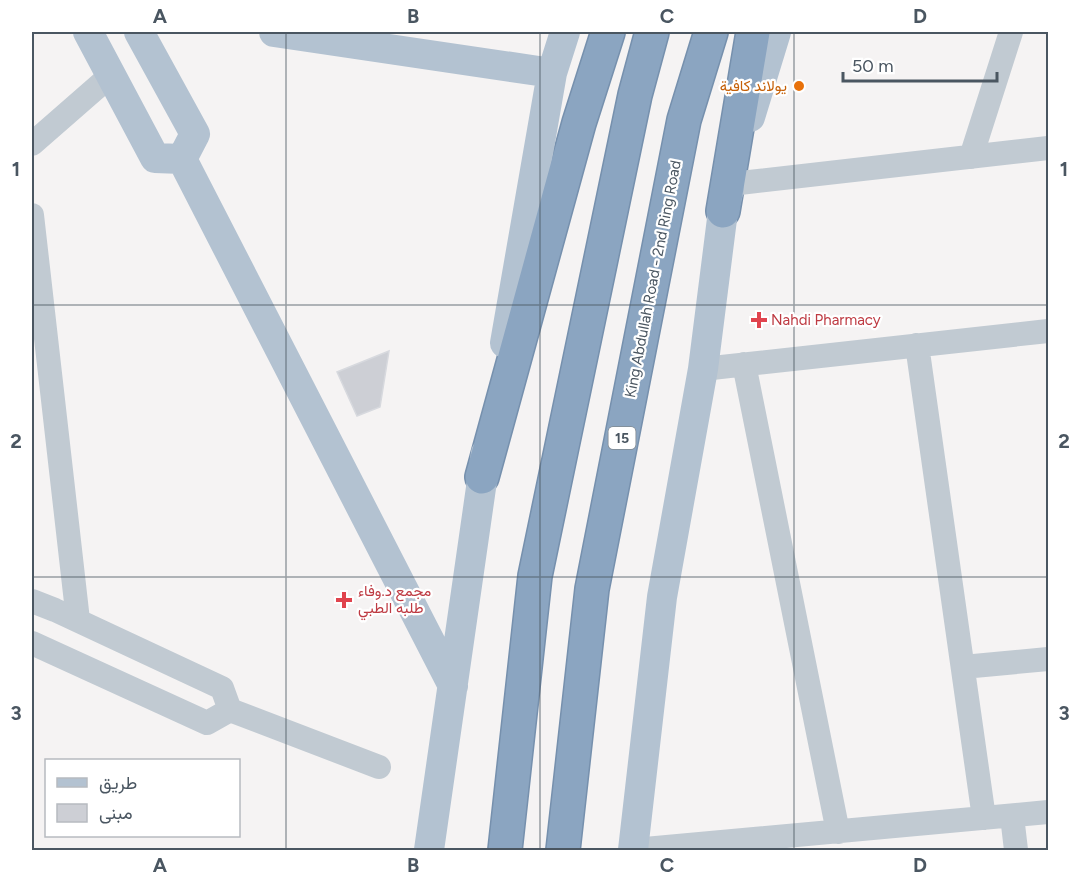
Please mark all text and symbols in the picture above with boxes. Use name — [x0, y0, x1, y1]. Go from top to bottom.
text: A — [153, 4, 168, 28]
text: B — [407, 4, 419, 28]
text: C — [660, 4, 674, 28]
text: D — [913, 4, 927, 28]
scale bar — [843, 45, 998, 83]
text: 50 m — [852, 55, 894, 77]
place label: يولاند كافية — [720, 77, 787, 95]
marker: يولاند كافية — [792, 79, 806, 93]
text: 1 — [12, 157, 20, 181]
text: 1 — [1060, 157, 1068, 181]
street label: King Abdullah Road - 2nd Ring Road — [621, 159, 685, 399]
place label: Nahdi Pharmacy — [771, 311, 881, 329]
marker: Nahdi Pharmacy — [752, 313, 766, 327]
road number: 15 — [608, 427, 636, 449]
text: 2 — [10, 429, 22, 453]
text: 2 — [1058, 429, 1070, 453]
place label: مجمع د.وفاء طلبه الطبي — [358, 582, 431, 621]
marker: مجمع د.وفاء طلبه الطبي — [335, 591, 353, 609]
text: 3 — [10, 701, 22, 725]
text: 3 — [1058, 701, 1070, 725]
legend — [45, 759, 240, 837]
text: طريق — [99, 772, 137, 794]
text: مبنى — [99, 802, 133, 824]
text: A — [153, 853, 168, 877]
text: B — [407, 853, 419, 877]
text: C — [660, 853, 674, 877]
text: D — [913, 853, 927, 877]

